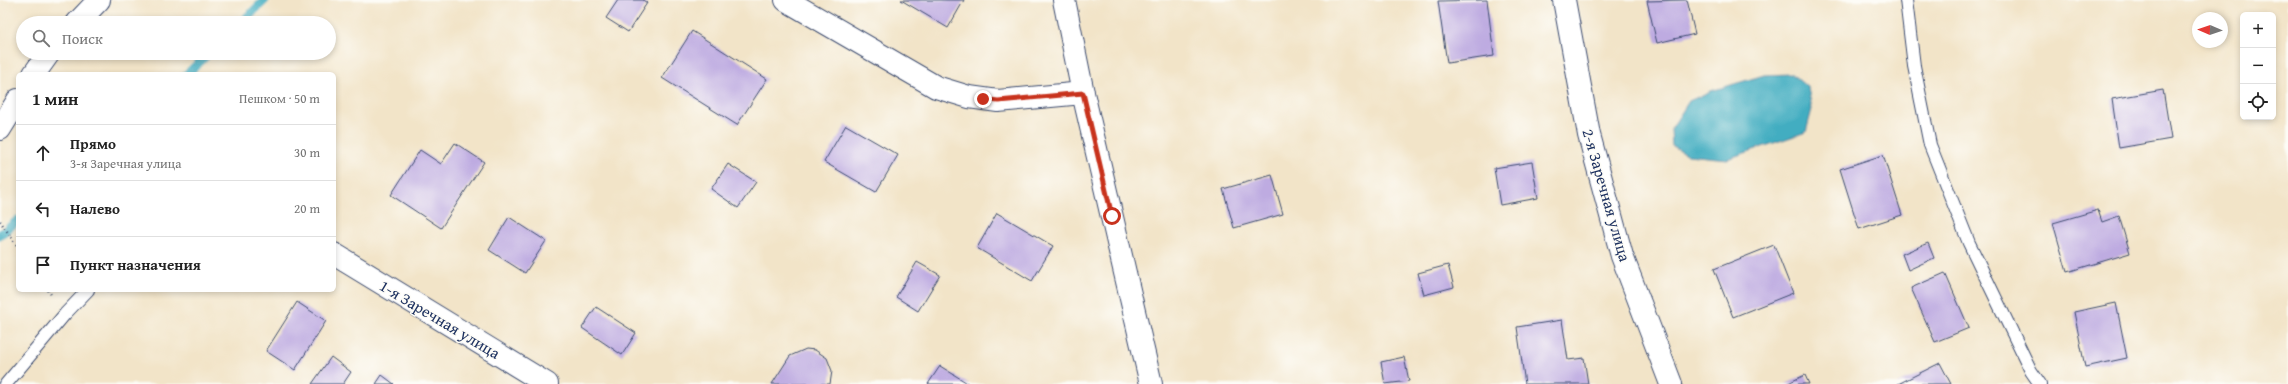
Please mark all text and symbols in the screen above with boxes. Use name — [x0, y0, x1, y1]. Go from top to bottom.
north arrow — [2192, 12, 2228, 48]
map controls — [2240, 12, 2276, 120]
button: + — [2240, 12, 2276, 48]
search box — [16, 16, 336, 60]
icon: search — [30, 27, 52, 49]
text: Поиск — [62, 28, 103, 49]
button: − — [2240, 48, 2276, 84]
button: locate — [2240, 84, 2276, 120]
text: 1 мин — [32, 86, 78, 111]
text: Пешком · 50 m — [239, 89, 320, 108]
route end — [974, 90, 992, 108]
street label: 2-я Заречная улица — [1577, 126, 1638, 265]
text: Прямо — [70, 133, 116, 154]
icon: ahead — [32, 142, 54, 164]
text: 30 m — [294, 143, 320, 162]
text: 3-я Заречная улица — [70, 154, 181, 173]
icon: left — [32, 198, 54, 220]
text: Налево — [70, 198, 120, 219]
text: 20 m — [294, 199, 320, 218]
route start — [1103, 207, 1121, 225]
icon: arrive — [32, 254, 54, 276]
text: Пункт назначения — [70, 254, 201, 275]
street label: 1-я Заречная улица — [375, 273, 505, 365]

